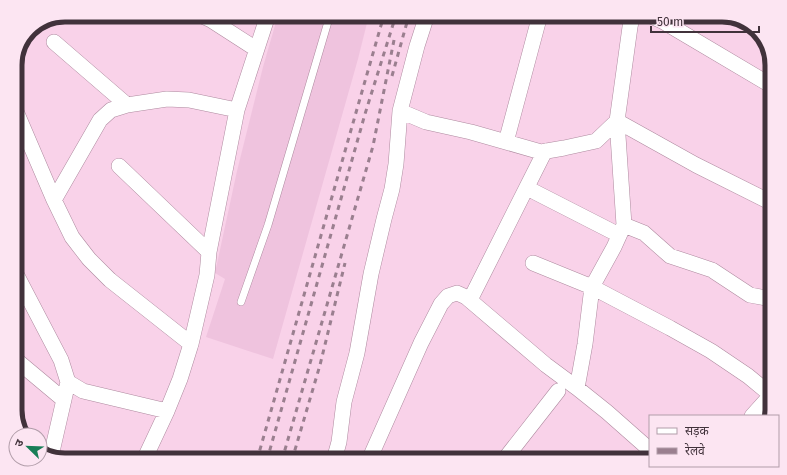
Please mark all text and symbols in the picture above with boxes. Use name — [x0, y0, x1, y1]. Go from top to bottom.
scale bar — [651, 8, 759, 34]
text: 50 m — [657, 15, 683, 29]
legend — [649, 415, 779, 467]
text: सड़क — [685, 424, 710, 438]
north arrow — [8, 427, 48, 467]
text: उ — [12, 437, 27, 449]
text: रेलवे — [685, 443, 705, 458]

